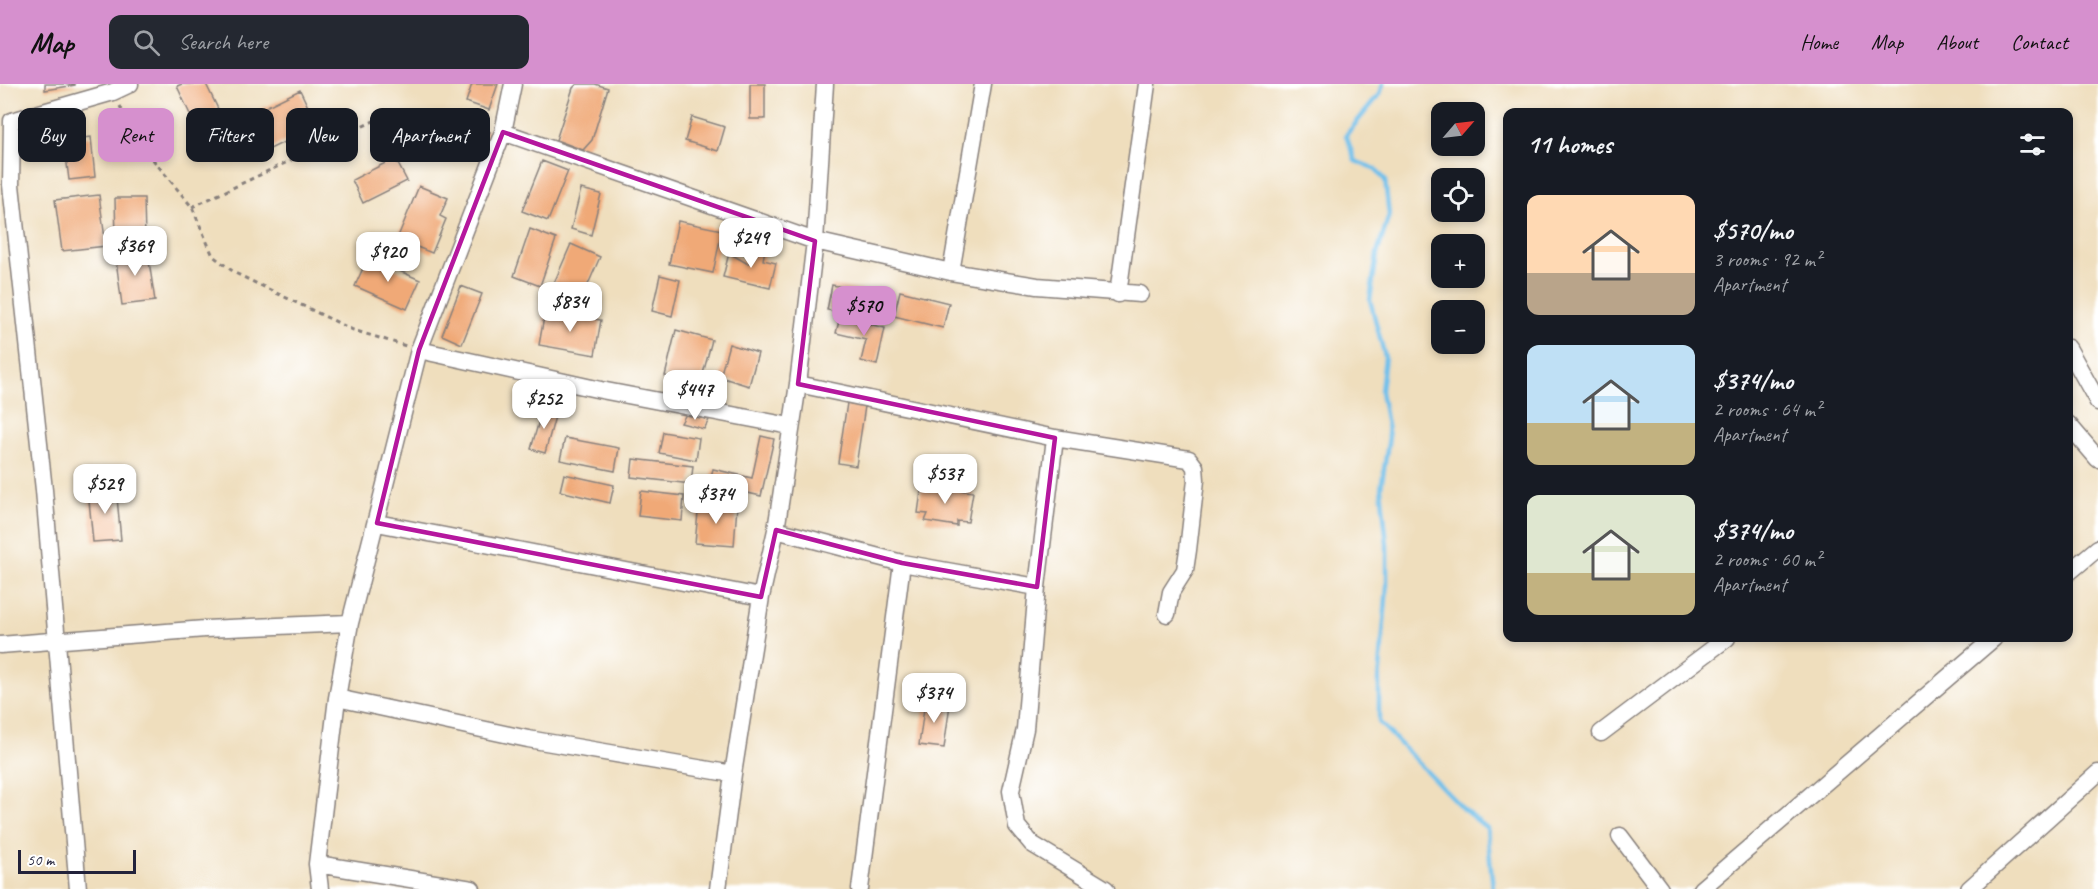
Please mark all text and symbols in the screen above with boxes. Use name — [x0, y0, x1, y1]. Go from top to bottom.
search box — [109, 15, 529, 69]
text: Map — [30, 25, 73, 60]
icon: search — [130, 26, 163, 59]
text: Search here — [178, 28, 268, 56]
text: Home — [1800, 29, 1838, 55]
text: Map — [1871, 29, 1903, 55]
text: About — [1936, 29, 1978, 55]
text: Contact — [2011, 29, 2068, 55]
north arrow — [1431, 102, 1485, 156]
map controls — [1431, 102, 1485, 354]
chip: Buy — [18, 108, 86, 162]
chip: Rent — [98, 108, 174, 162]
chip: Filters — [186, 108, 274, 162]
chip: New — [286, 108, 358, 162]
chip: Apartment — [370, 108, 490, 162]
text: 11 homes — [1527, 128, 1612, 161]
icon: filters — [2016, 128, 2049, 161]
button: locate — [1431, 168, 1485, 222]
text: $570/mo — [1713, 214, 1793, 247]
pin: $249 — [715, 218, 787, 269]
icon: home — [1575, 219, 1647, 291]
text: $249 — [733, 225, 769, 250]
pin: $369 — [99, 226, 171, 277]
pin: $920 — [352, 232, 424, 283]
text: $369 — [117, 233, 153, 258]
button: + — [1431, 234, 1485, 288]
text: $920 — [370, 239, 406, 264]
text: 3 rooms · 92 m² — [1713, 247, 1821, 272]
text: Apartment — [1713, 272, 1786, 297]
pin: $834 — [534, 282, 606, 333]
pin: $570 — [828, 286, 900, 337]
text: $834 — [552, 289, 588, 314]
text: $570 — [846, 293, 882, 318]
button: − — [1431, 300, 1485, 354]
text: $374/mo — [1713, 364, 1793, 397]
icon: home — [1575, 369, 1647, 441]
pin: $447 — [659, 370, 731, 421]
text: $447 — [677, 377, 713, 402]
pin: $252 — [508, 379, 580, 430]
text: $252 — [526, 386, 562, 411]
text: 2 rooms · 64 m² — [1713, 397, 1821, 422]
text: Apartment — [1713, 422, 1786, 447]
pin: $537 — [909, 454, 981, 505]
text: $537 — [927, 461, 963, 486]
pin: $529 — [69, 464, 141, 515]
text: $529 — [87, 471, 123, 496]
pin: $374 — [680, 474, 752, 525]
text: $374 — [698, 481, 734, 506]
text: $374/mo — [1713, 514, 1793, 547]
icon: home — [1575, 519, 1647, 591]
text: 2 rooms · 60 m² — [1713, 547, 1821, 572]
text: Apartment — [1713, 572, 1786, 597]
pin: $374 — [898, 673, 970, 724]
text: $374 — [916, 680, 952, 705]
scale bar — [18, 847, 136, 874]
text: 50 m — [27, 850, 54, 870]

